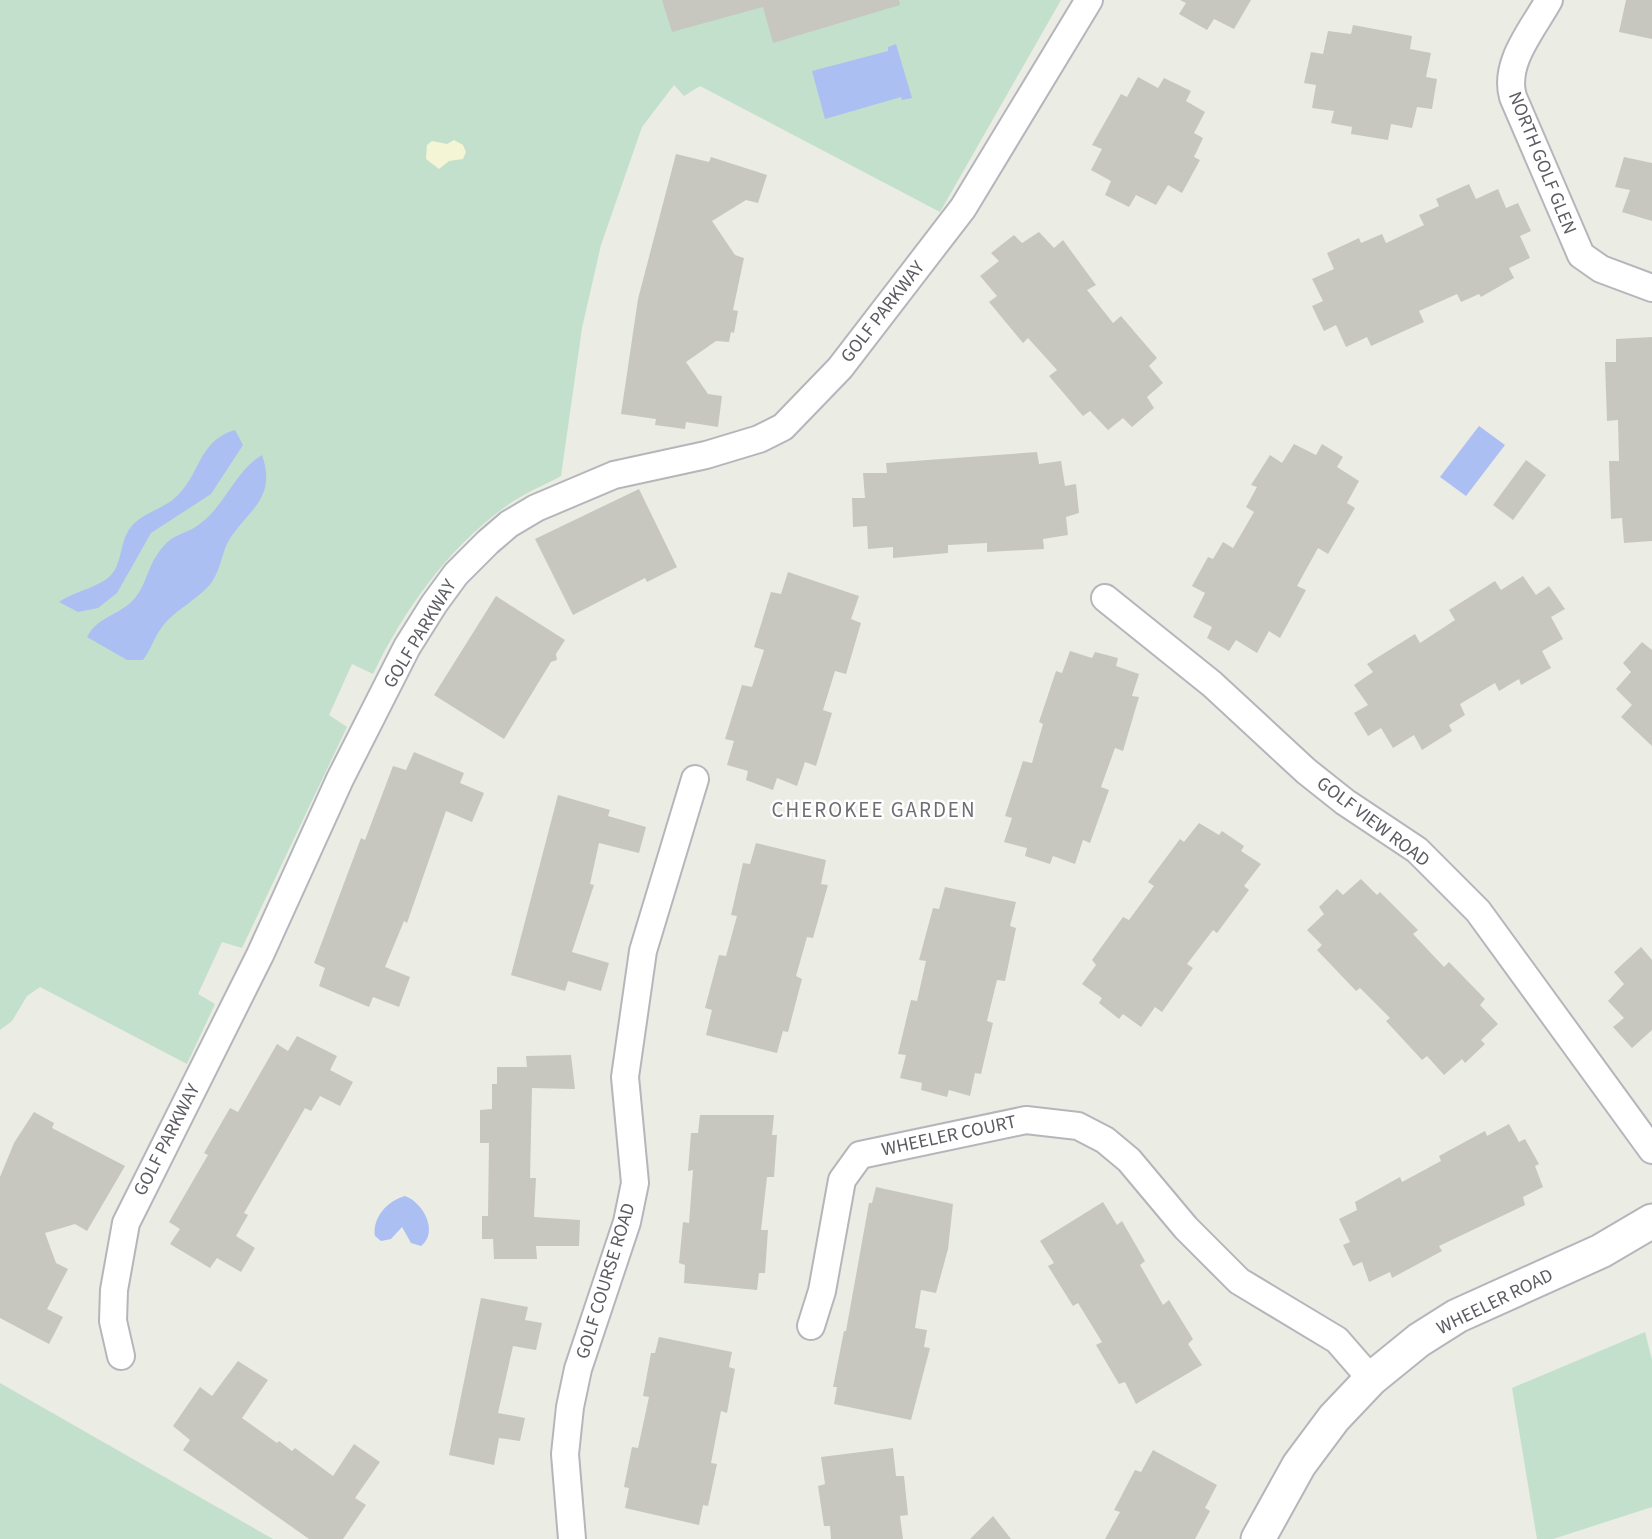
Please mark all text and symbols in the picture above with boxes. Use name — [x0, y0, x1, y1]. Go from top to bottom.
street label: NORTH GOLF GLEN — [1501, 88, 1583, 238]
street label: GOLF PARKWAY — [835, 255, 932, 369]
street label: GOLF PARKWAY — [377, 574, 464, 694]
street label: GOLF VIEW ROAD — [1311, 770, 1435, 874]
district label: CHEROKEE GARDEN — [772, 795, 976, 825]
street label: GOLF PARKWAY — [127, 1078, 207, 1201]
street label: WHEELER COURT — [879, 1109, 1019, 1163]
street label: GOLF COURSE ROAD — [569, 1200, 643, 1362]
street label: WHEELER ROAD — [1432, 1262, 1558, 1342]

